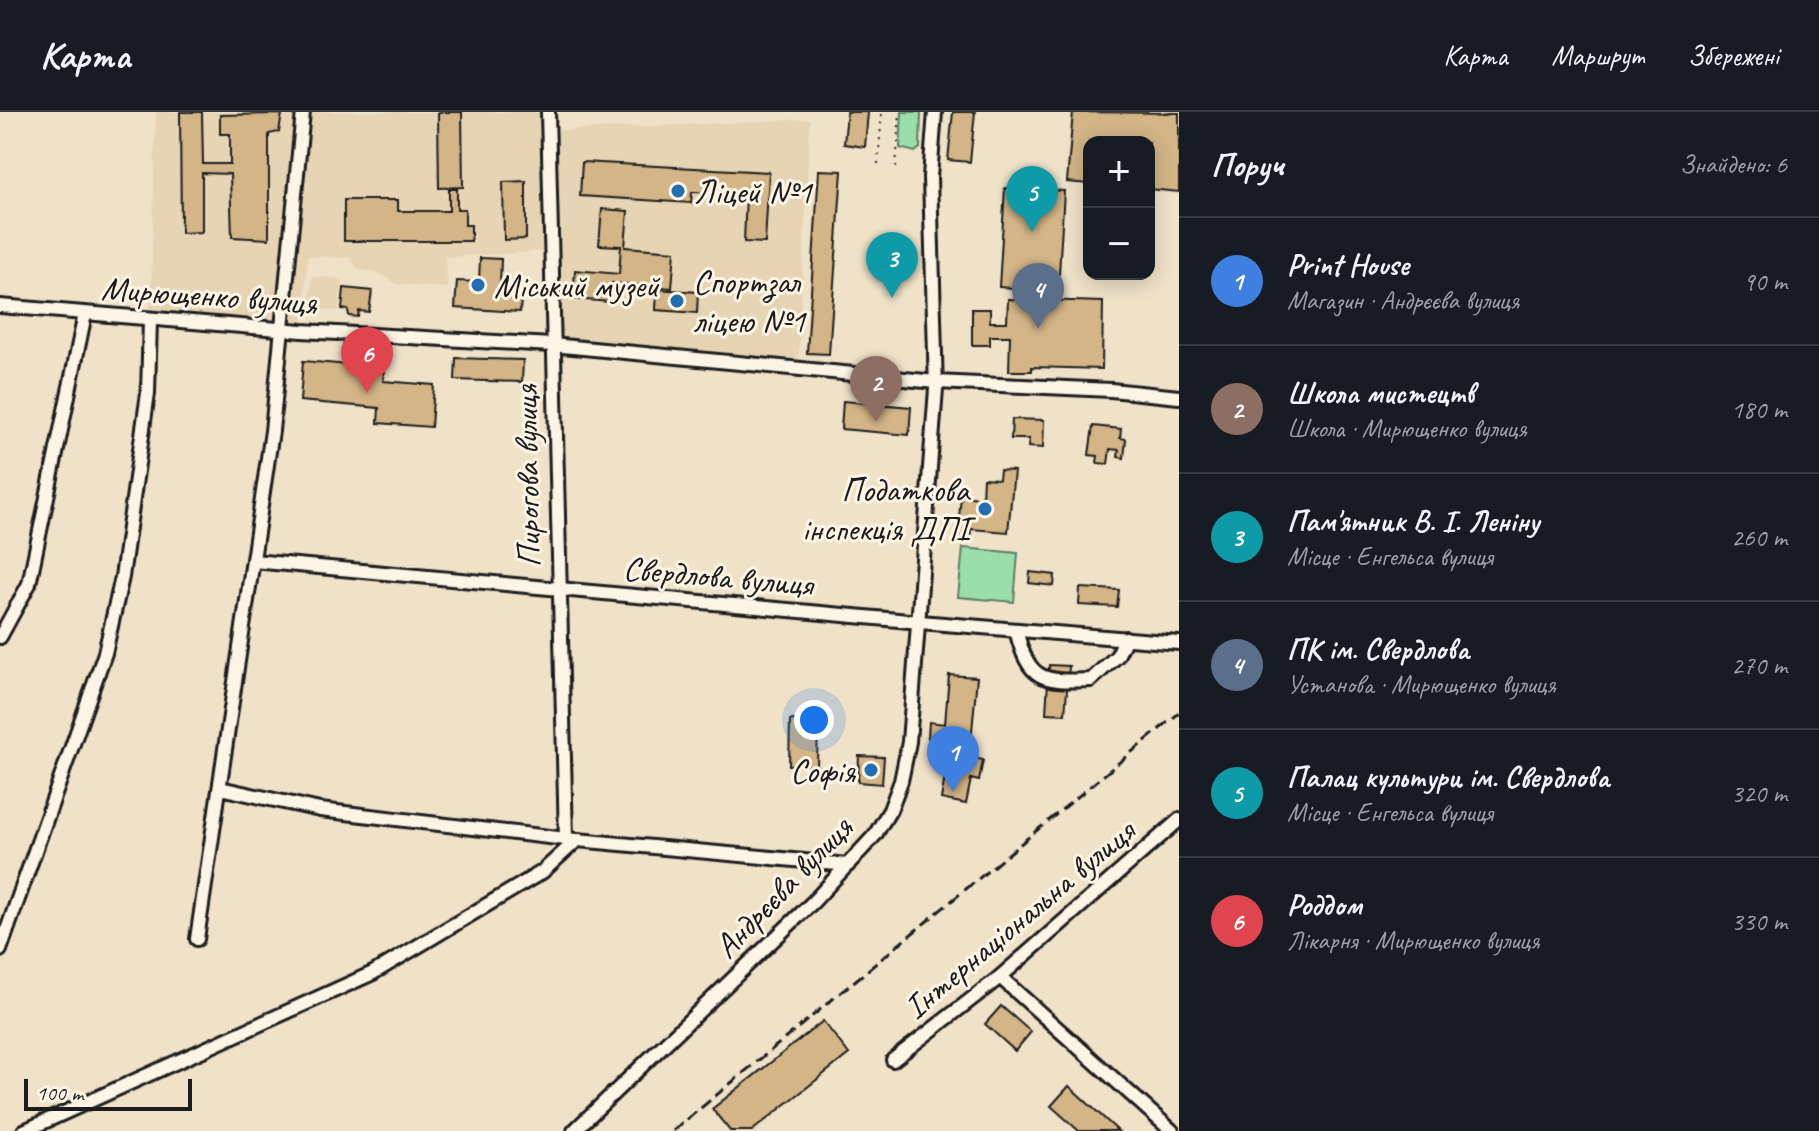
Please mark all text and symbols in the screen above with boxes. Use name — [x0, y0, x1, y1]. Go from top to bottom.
text: Карта — [40, 32, 130, 79]
text: Карта — [1443, 38, 1507, 73]
text: Маршрут — [1551, 38, 1644, 73]
text: Збережені — [1688, 38, 1779, 73]
map controls — [1083, 136, 1155, 280]
button: + — [1083, 136, 1155, 208]
text: Поруч — [1211, 143, 1284, 186]
text: Знайдено: 6 — [1680, 148, 1787, 181]
pin: 5 — [1006, 166, 1058, 232]
place label: Ліцей №1 — [694, 170, 814, 213]
marker: Ліцей №1 — [669, 182, 687, 200]
button: − — [1083, 208, 1155, 280]
pin: 3 — [866, 232, 918, 298]
text: Print House — [1287, 246, 1409, 284]
place label: Спортзал ліцею №1 — [693, 260, 807, 342]
pin: 4 — [1012, 263, 1064, 329]
place label: Міський музей — [494, 264, 661, 307]
text: 1 — [1231, 265, 1243, 298]
text: 90 m — [1743, 265, 1787, 298]
street label: Мирющенко вулиця — [100, 266, 320, 324]
marker: Міський музей — [469, 276, 487, 294]
text: Магазин · Андрєєва вулиця — [1287, 284, 1519, 317]
marker: Спортзал ліцею №1 — [668, 292, 686, 310]
pin: 6 — [341, 327, 393, 393]
pin: 2 — [850, 356, 902, 422]
text: Школа мистецтв — [1287, 374, 1474, 412]
street label: Пирогова вулиця — [504, 383, 550, 568]
text: 2 — [1231, 393, 1243, 426]
text: 180 m — [1731, 393, 1787, 426]
text: Школа · Мирющенко вулиця — [1287, 412, 1527, 445]
place label: Податкова інспекція ДПІ — [802, 468, 976, 550]
marker: Податкова інспекція ДПІ — [976, 500, 994, 518]
text: Пам'ятник В. І. Леніну — [1287, 502, 1539, 540]
text: 3 — [1231, 521, 1243, 554]
text: 260 m — [1731, 521, 1787, 554]
text: Місце · Енгельса вулиця — [1287, 540, 1493, 573]
street label: Свердлова вулиця — [622, 546, 817, 606]
text: ПК ім. Свердлова — [1287, 630, 1469, 668]
text: 4 — [1231, 649, 1243, 682]
text: 270 m — [1731, 649, 1787, 682]
text: Установа · Мирющенко вулиця — [1287, 668, 1556, 701]
your location — [794, 700, 834, 740]
pin: 1 — [927, 726, 979, 792]
place label: Софія — [790, 749, 857, 792]
text: Палац культури ім. Свердлова — [1287, 758, 1609, 796]
marker: Софія — [862, 761, 880, 779]
text: 5 — [1231, 777, 1243, 810]
text: 320 m — [1731, 777, 1787, 810]
text: Місце · Енгельса вулиця — [1287, 796, 1493, 829]
street label: Андрєєва вулиця — [704, 806, 863, 967]
street label: Інтернаціональна вулиця — [895, 808, 1145, 1028]
text: Роддом — [1287, 886, 1362, 924]
text: 6 — [1231, 905, 1243, 938]
text: 330 m — [1731, 905, 1787, 938]
text: Лікарня · Мирющенко вулиця — [1287, 924, 1540, 957]
scale bar — [24, 1075, 192, 1111]
text: 100 m — [36, 1079, 83, 1107]

